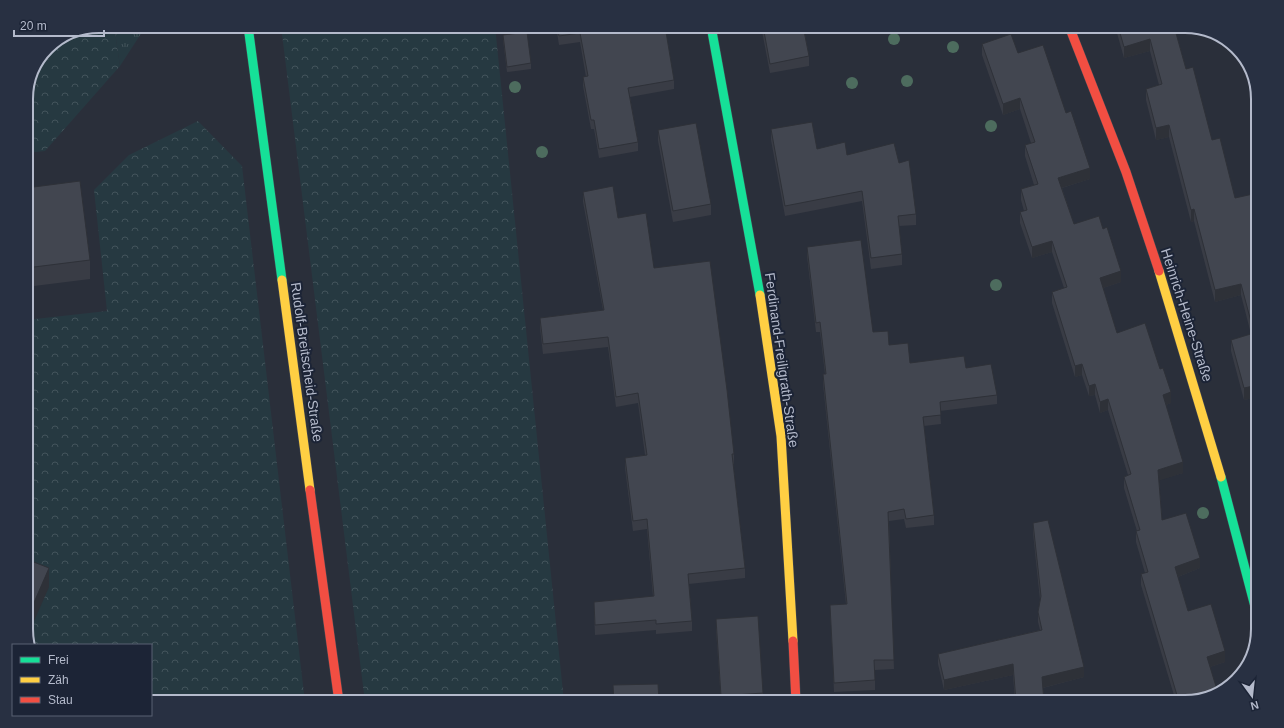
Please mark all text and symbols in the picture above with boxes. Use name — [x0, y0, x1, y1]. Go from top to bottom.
scale bar — [14, 12, 104, 38]
text: 20 m — [20, 19, 47, 33]
street label: Heinrich-Heine-Straße — [1158, 246, 1216, 384]
street label: Ferdinand-Freiligrath-Straße — [762, 271, 802, 449]
street label: Rudolf-Breitscheid-Straße — [288, 281, 326, 443]
legend — [12, 644, 152, 716]
text: Frei — [48, 653, 69, 667]
text: Zäh — [48, 673, 69, 687]
north arrow — [1232, 676, 1272, 716]
text: Stau — [48, 693, 73, 707]
text: N — [1249, 699, 1260, 712]

